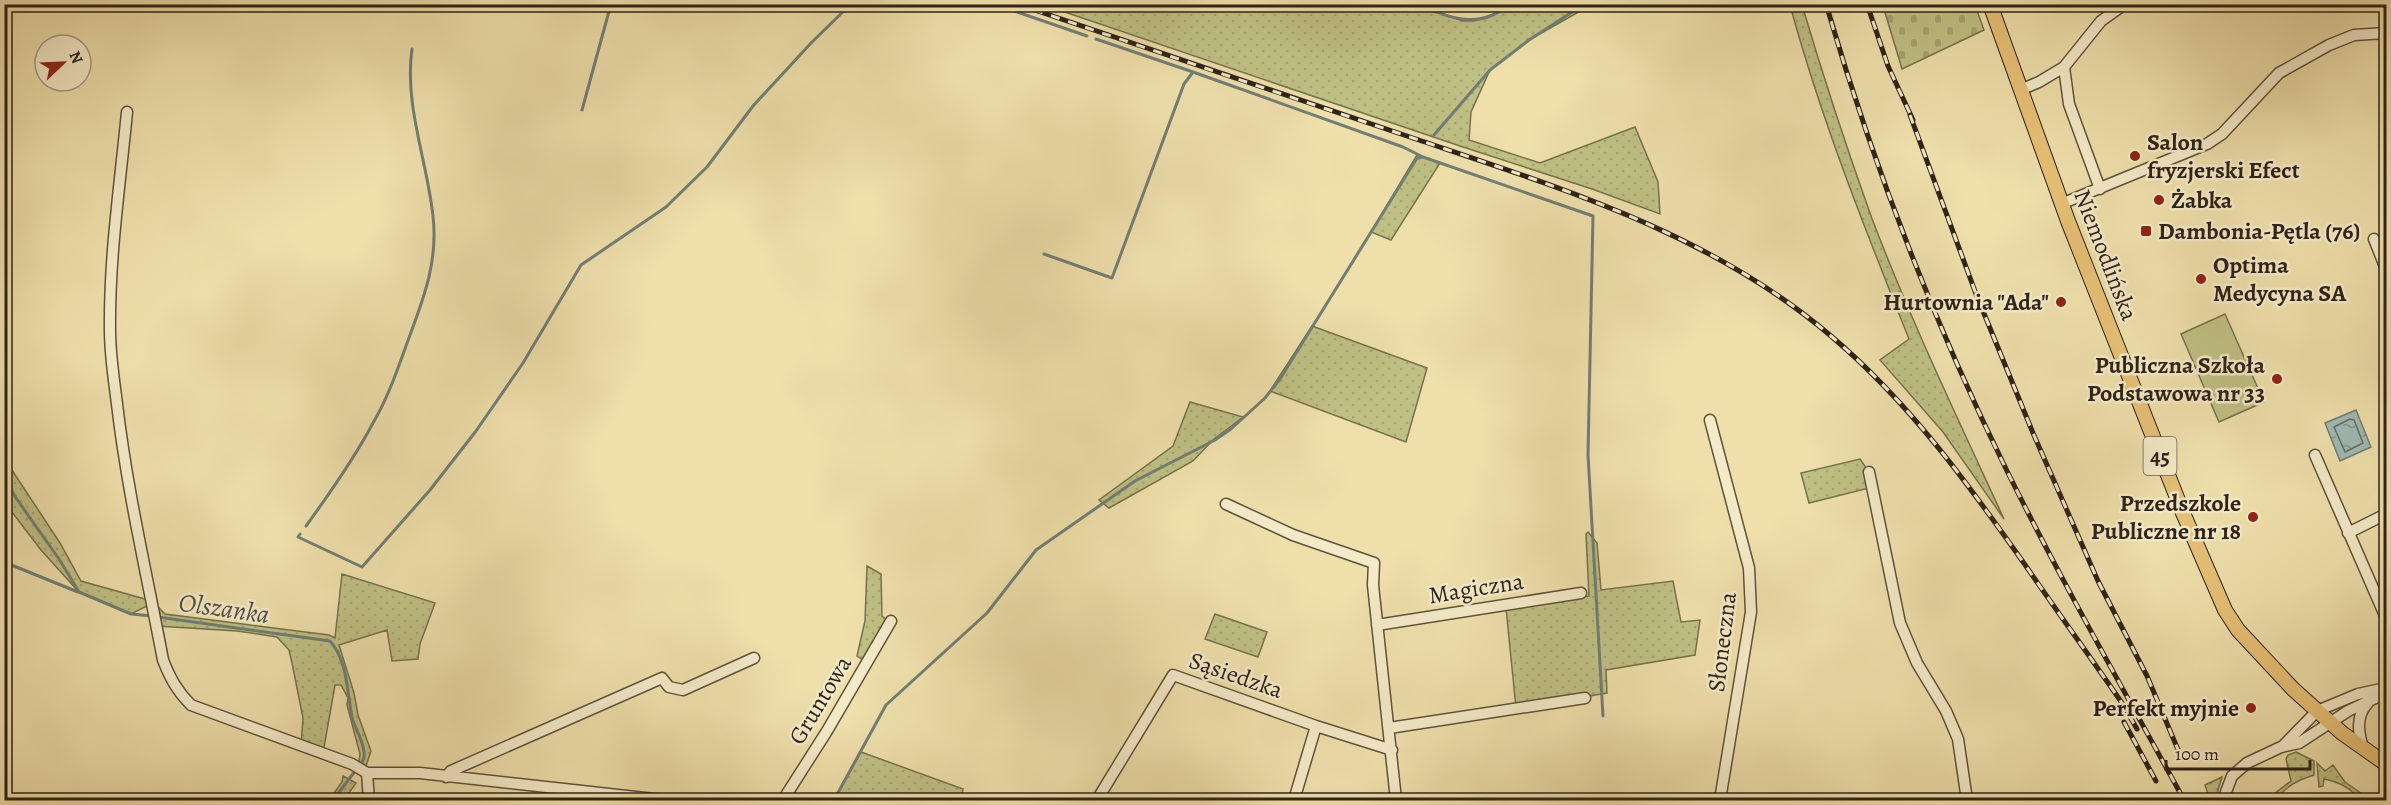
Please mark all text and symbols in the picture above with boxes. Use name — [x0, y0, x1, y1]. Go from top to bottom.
north arrow — [33, 33, 93, 93]
text: N — [63, 48, 88, 68]
place label: Salon fryzjerski Efect — [2147, 126, 2300, 186]
marker: Salon fryzjerski Efect — [2128, 149, 2142, 163]
place label: Żabka — [2171, 184, 2233, 216]
street label: Niemodlińska — [2066, 185, 2146, 326]
marker: Żabka — [2152, 193, 2166, 207]
place label: Dambonia-Pętla (76) — [2158, 215, 2360, 247]
marker: Dambonia-Pętla (76) — [2139, 224, 2153, 238]
place label: Optima Medycyna SA — [2213, 249, 2347, 309]
marker: Optima Medycyna SA — [2194, 272, 2208, 286]
place label: Hurtownia "Ada" — [1883, 286, 2049, 318]
marker: Hurtownia "Ada" — [2054, 295, 2068, 309]
place label: Publiczna Szkoła Podstawowa nr 33 — [2087, 349, 2265, 409]
marker: Publiczna Szkoła Podstawowa nr 33 — [2270, 372, 2284, 386]
road number: 45 — [2144, 437, 2176, 475]
place label: Przedszkole Publiczne nr 18 — [2091, 487, 2241, 547]
marker: Przedszkole Publiczne nr 18 — [2246, 510, 2260, 524]
street label: Magiczna — [1426, 565, 1527, 611]
water label: Olszanka — [176, 585, 271, 632]
street label: Słoneczna — [1700, 589, 1744, 694]
street label: Sąsiedzka — [1185, 644, 1288, 706]
street label: Gruntowa — [781, 649, 859, 750]
place label: Perfekt myjnie — [2093, 692, 2239, 724]
marker: Perfekt myjnie — [2244, 701, 2258, 715]
scale bar — [2166, 733, 2310, 771]
text: 100 m — [2175, 742, 2219, 766]

